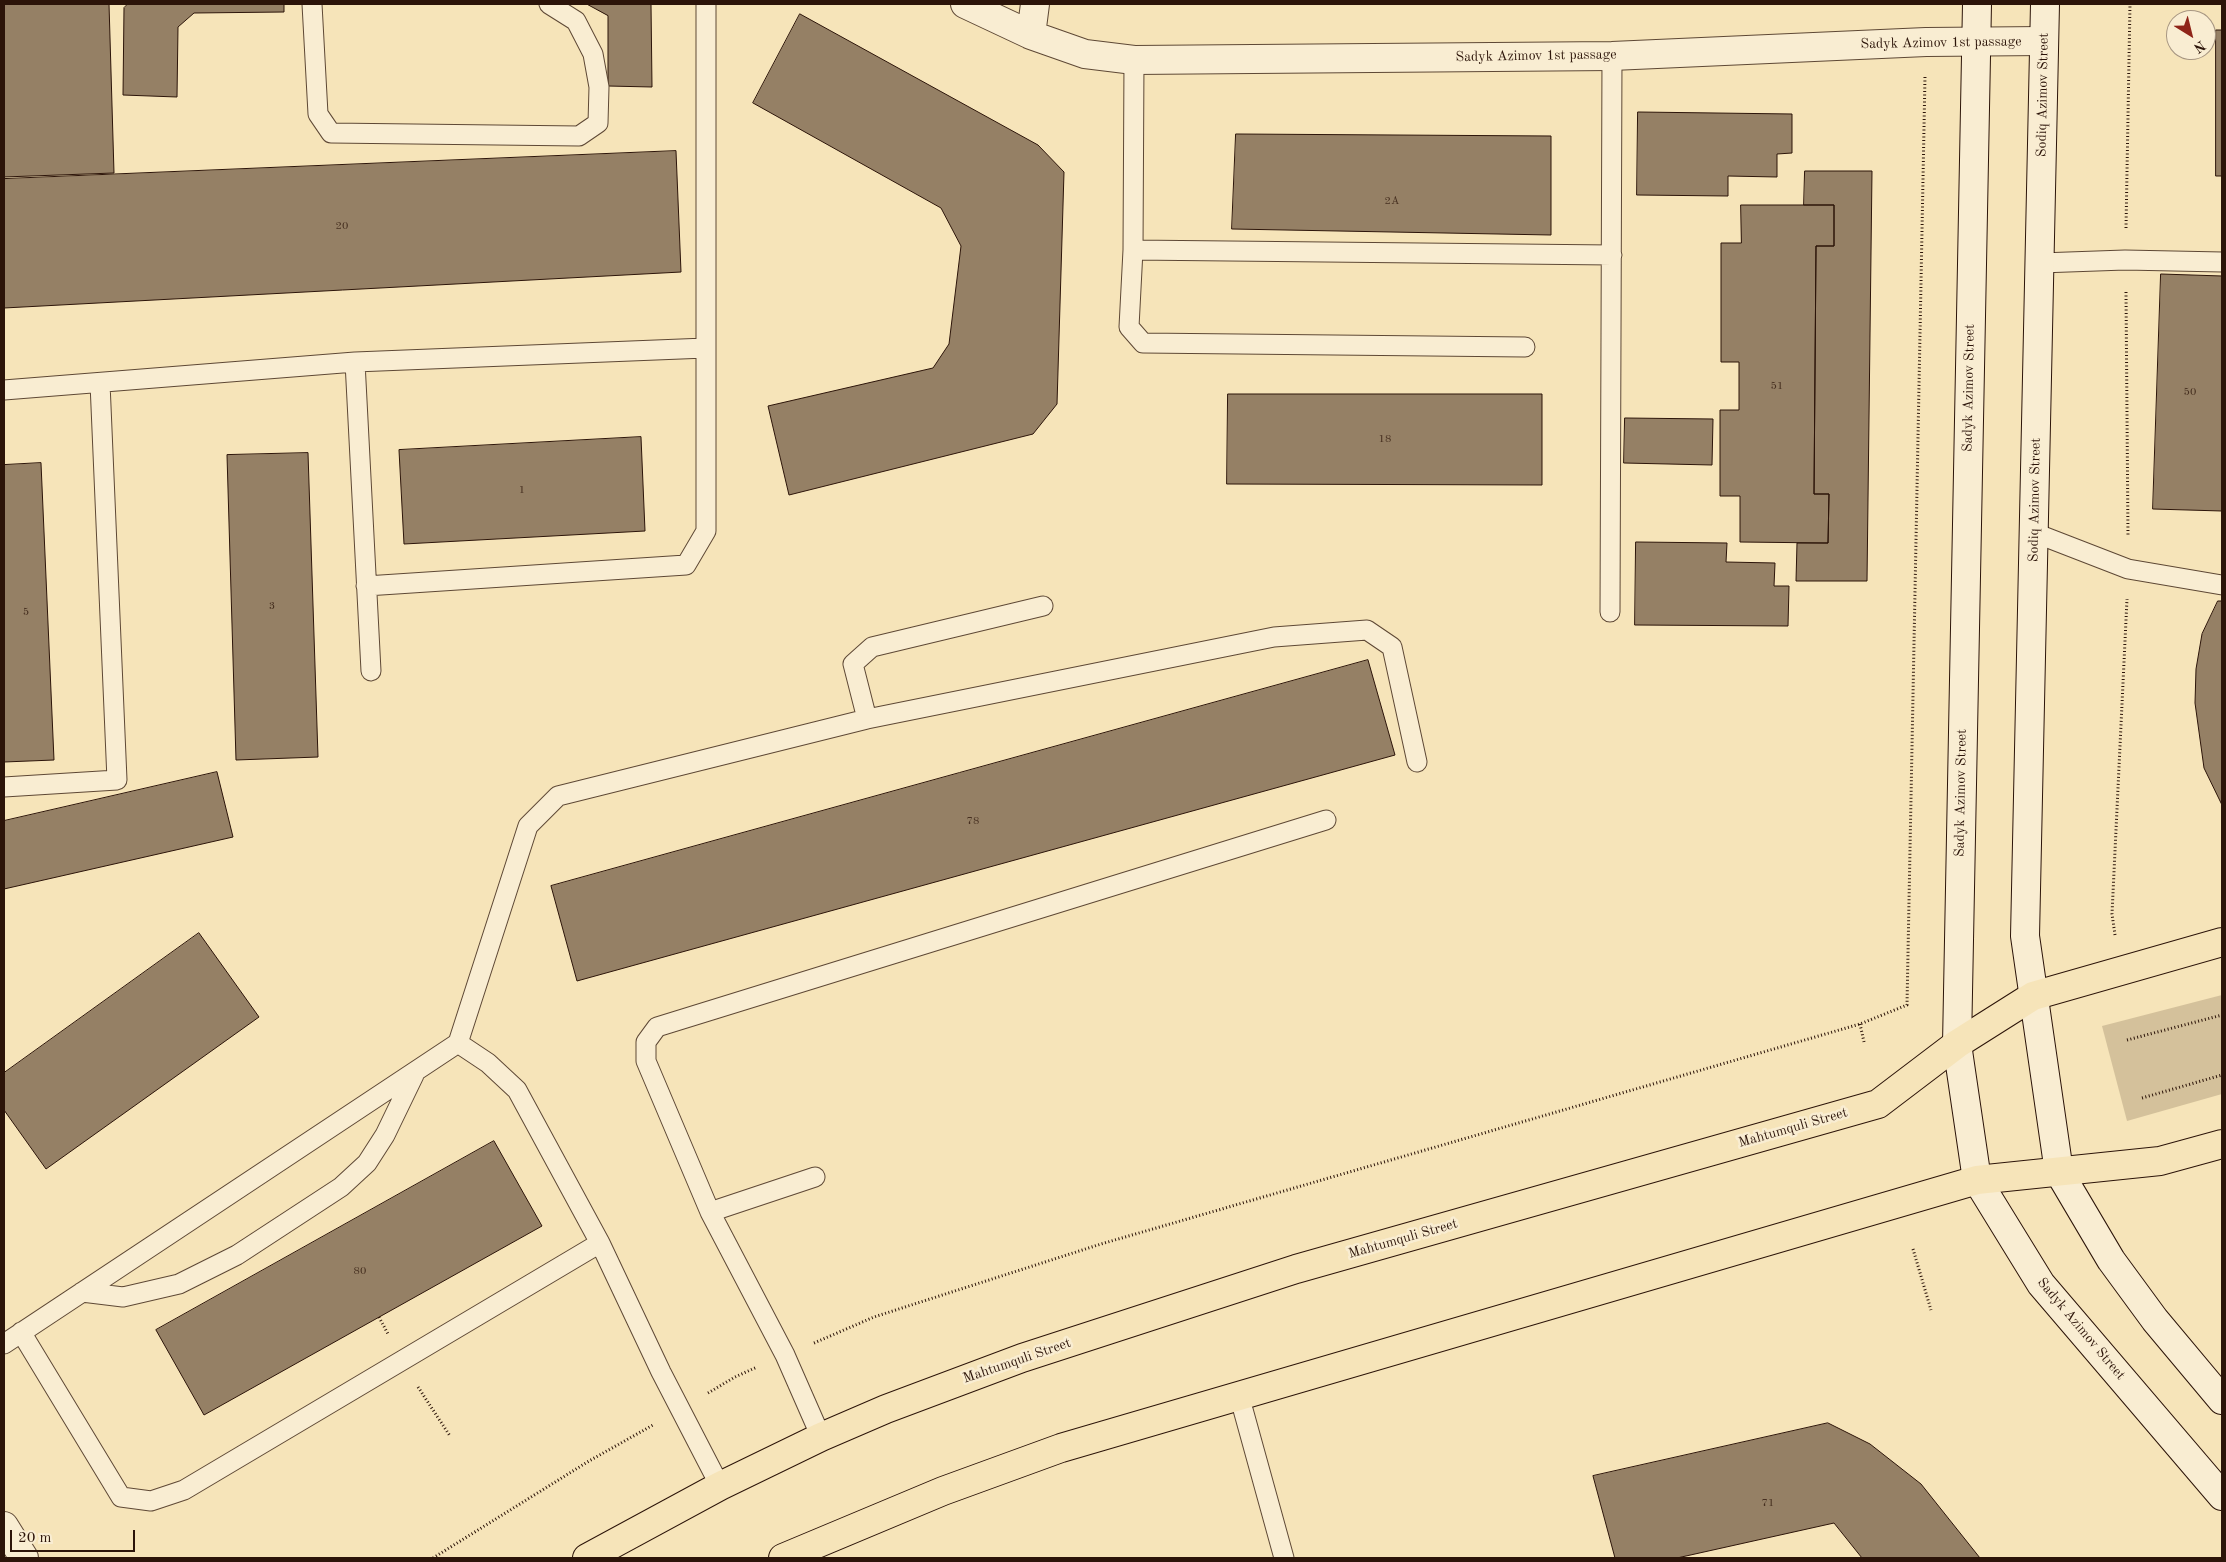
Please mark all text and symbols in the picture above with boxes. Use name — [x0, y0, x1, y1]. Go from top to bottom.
north arrow — [2166, 10, 2216, 60]
street label: Sadyk Azimov 1st passage — [1860, 33, 2022, 53]
street label: Sodiq Azimov Street — [2034, 33, 2052, 157]
text: N — [2191, 38, 2208, 55]
street label: Sadyk Azimov 1st passage — [1455, 46, 1617, 66]
house number: 2А — [1385, 194, 1399, 208]
house number: 20 — [336, 219, 348, 233]
street label: Sadyk Azimov Street — [1959, 324, 1979, 452]
house number: 51 — [1771, 379, 1783, 393]
house number: 50 — [2184, 385, 2196, 399]
house number: 18 — [1379, 432, 1391, 446]
street label: Sodiq Azimov Street — [2026, 438, 2044, 562]
house number: 1 — [519, 483, 525, 497]
house number: 3 — [269, 599, 275, 613]
house number: 5 — [23, 605, 29, 619]
street label: Sadyk Azimov Street — [1951, 729, 1971, 857]
house number: 78 — [967, 814, 979, 828]
street label: Mahtumquli Street — [1736, 1104, 1850, 1152]
street label: Mahtumquli Street — [1346, 1215, 1460, 1263]
house number: 80 — [354, 1264, 366, 1278]
street label: Sadyk Azimov Street — [2033, 1275, 2129, 1383]
street label: Mahtumquli Street — [961, 1335, 1073, 1387]
house number: 71 — [1762, 1496, 1774, 1510]
scale bar — [12, 1520, 138, 1552]
text: 20 m — [18, 1531, 52, 1546]

